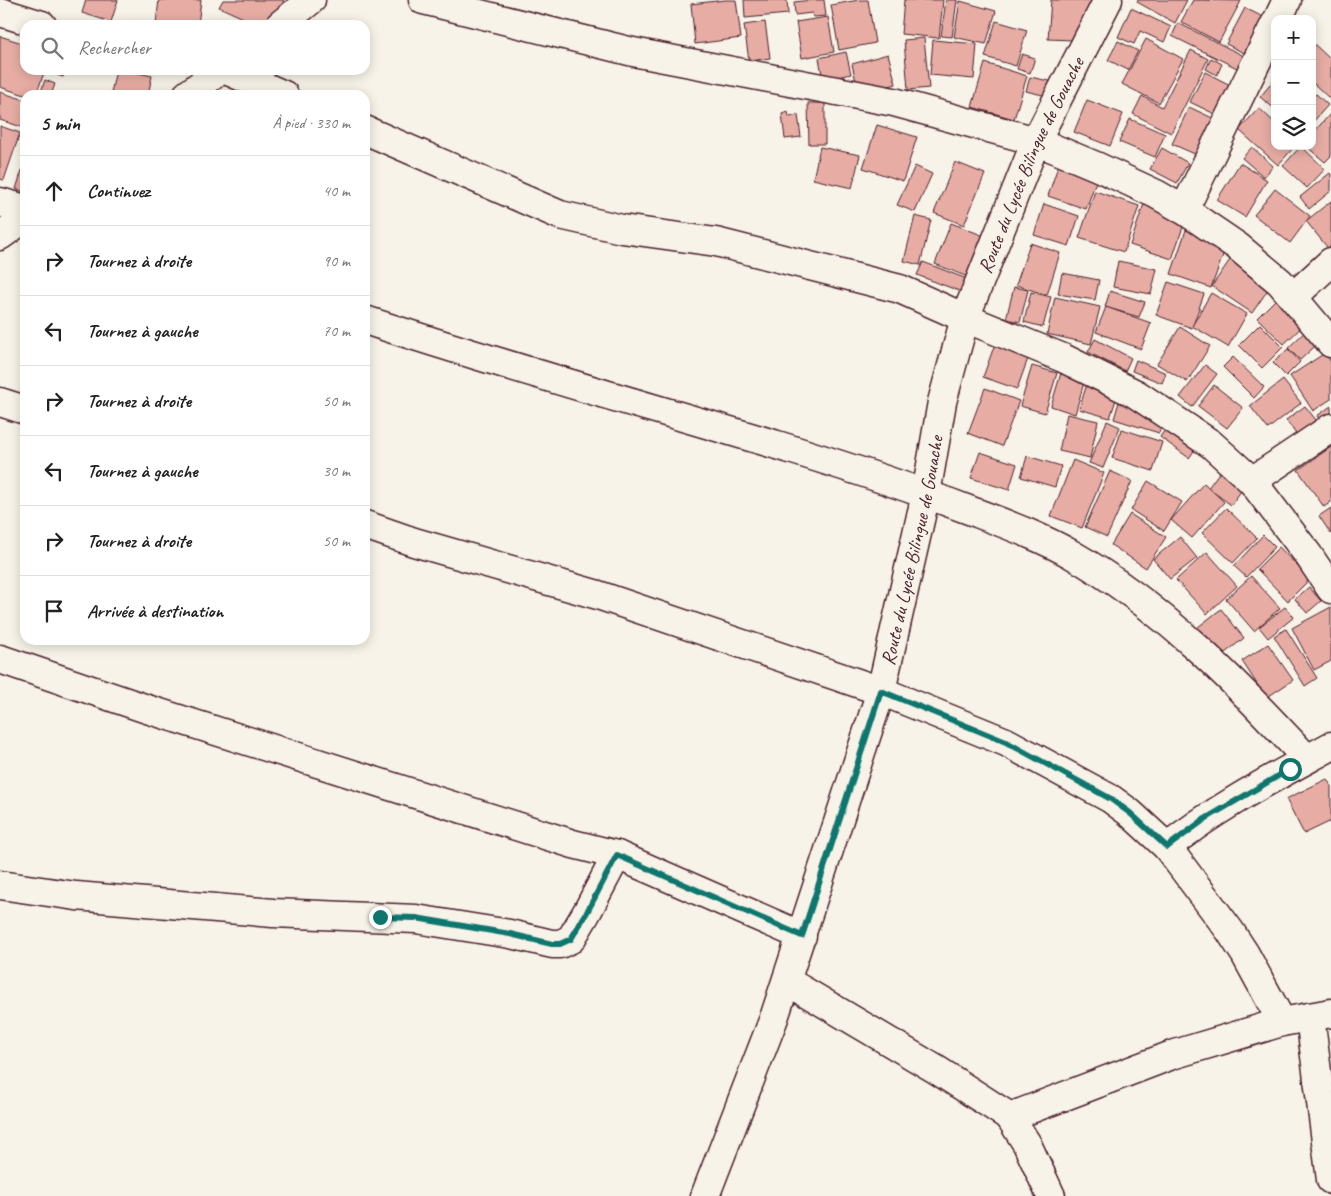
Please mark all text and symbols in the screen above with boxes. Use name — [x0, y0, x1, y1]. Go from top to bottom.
map controls — [1271, 15, 1316, 150]
button: + — [1271, 15, 1316, 60]
search box — [20, 20, 370, 75]
icon: search — [38, 34, 66, 62]
text: Rechercher — [78, 36, 151, 60]
street label: Route du Lycée Bilingue de Gouache — [972, 51, 1090, 277]
button: − — [1271, 60, 1316, 105]
button: layers — [1271, 105, 1316, 150]
text: 5 min — [40, 110, 80, 136]
text: À pied · 330 m — [272, 113, 350, 133]
icon: ahead — [40, 177, 68, 205]
text: Continuez — [87, 179, 150, 203]
text: 40 m — [323, 181, 350, 201]
icon: right — [40, 247, 68, 275]
text: Tournez à droite — [87, 249, 191, 273]
text: 90 m — [323, 251, 350, 271]
icon: left — [40, 317, 68, 345]
text: Tournez à gauche — [87, 319, 198, 343]
text: 70 m — [323, 321, 350, 341]
icon: right — [40, 387, 68, 415]
text: Tournez à droite — [87, 389, 191, 413]
text: 50 m — [323, 391, 350, 411]
street label: Route du Lycée Bilingue de Gouache — [875, 432, 949, 667]
icon: left — [40, 457, 68, 485]
text: Tournez à gauche — [87, 459, 198, 483]
text: 30 m — [323, 461, 350, 481]
icon: right — [40, 527, 68, 555]
text: Tournez à droite — [87, 529, 191, 553]
text: 50 m — [323, 531, 350, 551]
icon: arrive — [40, 597, 68, 625]
text: Arrivée à destination — [87, 599, 223, 623]
route start — [1279, 758, 1302, 781]
route end — [369, 906, 392, 929]

